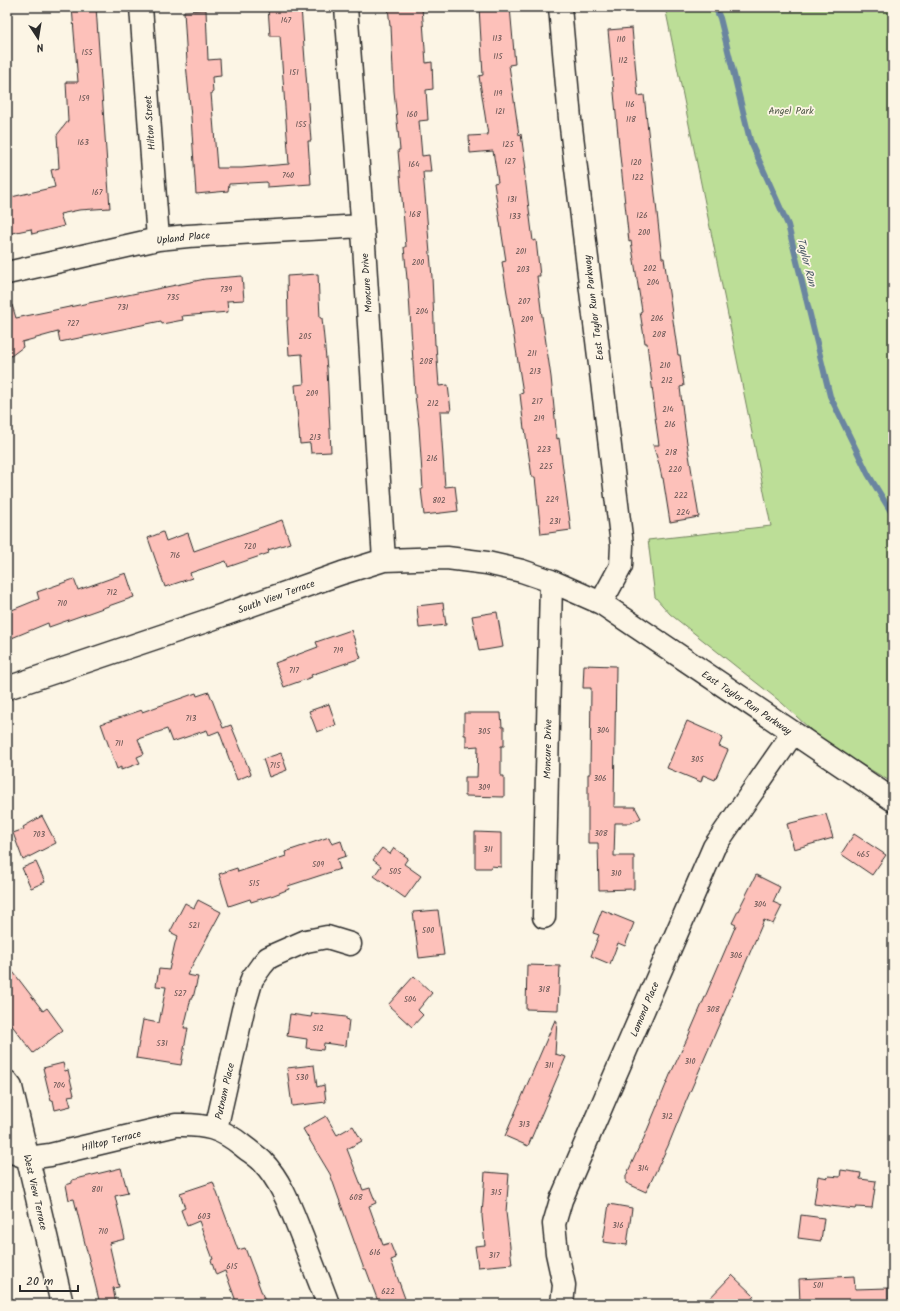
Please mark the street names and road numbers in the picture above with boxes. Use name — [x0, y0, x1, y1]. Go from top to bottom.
street label: Hilton Street — [140, 95, 160, 151]
street label: Upland Place — [156, 227, 211, 249]
street label: Moncure Drive — [357, 252, 377, 313]
street label: East Taylor Run Parkway — [580, 254, 608, 361]
street label: South View Terrace — [236, 575, 318, 618]
street label: East Taylor Run Parkway — [698, 667, 795, 739]
street label: Moncure Drive — [539, 719, 557, 779]
street label: Lamond Place — [626, 979, 664, 1039]
street label: Putnam Place — [211, 1061, 239, 1121]
street label: Hilltop Terrace — [80, 1126, 143, 1156]
street label: West View Terrace — [19, 1153, 52, 1232]

